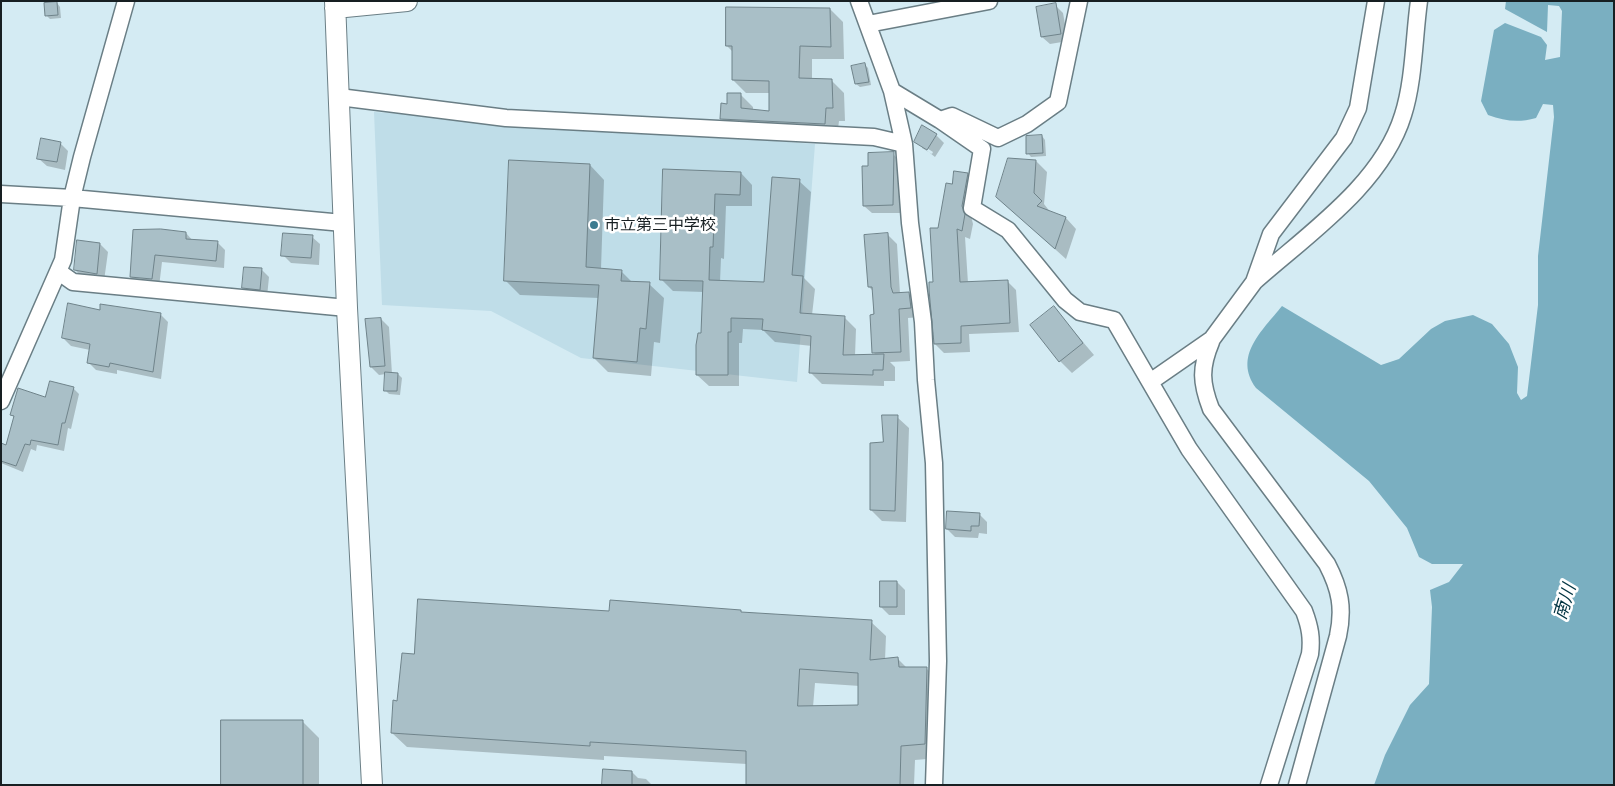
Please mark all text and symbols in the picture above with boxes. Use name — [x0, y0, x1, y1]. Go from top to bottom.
place label: 市立第三中学校 — [604, 215, 716, 235]
marker: 市立第三中学校 — [588, 219, 600, 231]
water label: 南川 — [1549, 582, 1581, 622]

